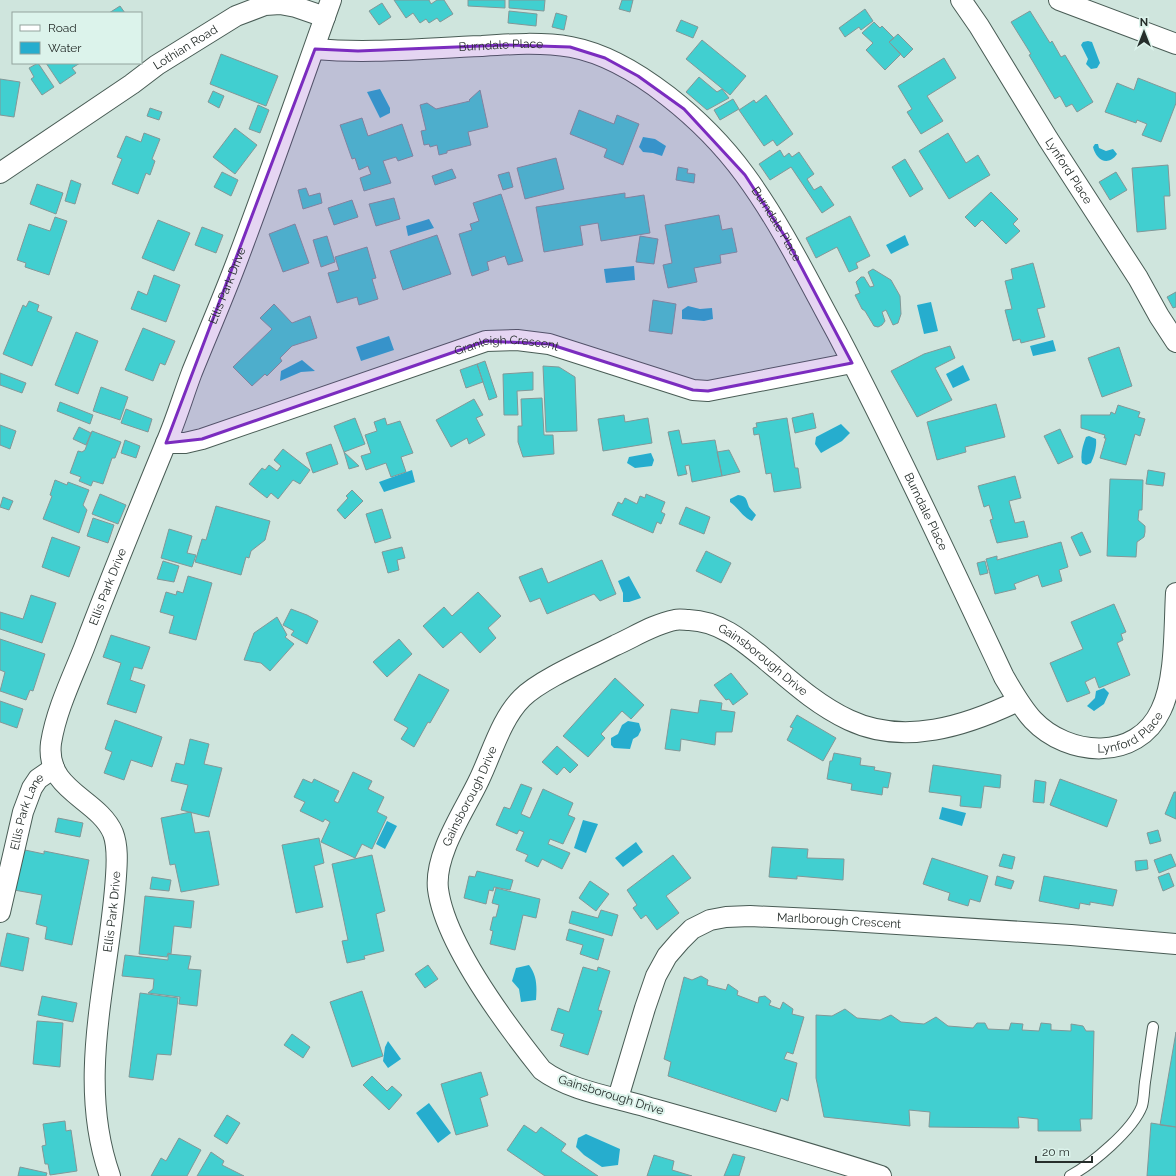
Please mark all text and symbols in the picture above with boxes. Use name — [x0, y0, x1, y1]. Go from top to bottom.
legend — [12, 12, 142, 64]
north arrow — [1124, 12, 1164, 52]
text: N — [1140, 16, 1148, 29]
text: Road — [48, 21, 77, 35]
street label: Lothian Road — [151, 22, 220, 73]
street label: Burndale Place — [458, 37, 543, 54]
text: Water — [48, 41, 82, 55]
street label: Lynford Place — [1042, 135, 1095, 207]
street label: Burndale Place — [749, 184, 804, 264]
street label: Ellis Park Drive — [206, 245, 249, 326]
street label: Granleigh Crescent — [452, 333, 561, 358]
street label: Burndale Place — [901, 470, 950, 553]
street label: Ellis Park Drive — [86, 546, 129, 627]
street label: Gainsborough Drive — [716, 621, 810, 699]
street label: Lynford Place — [1097, 709, 1166, 755]
street label: Gainsborough Drive — [440, 744, 500, 848]
street label: Ellis Park Lane — [7, 770, 46, 851]
street label: Ellis Park Drive — [100, 871, 123, 953]
street label: Marlborough Crescent — [777, 910, 902, 931]
street label: Gainsborough Drive — [557, 1072, 665, 1118]
scale bar — [1036, 1138, 1092, 1164]
text: 20 m — [1042, 1145, 1070, 1159]

